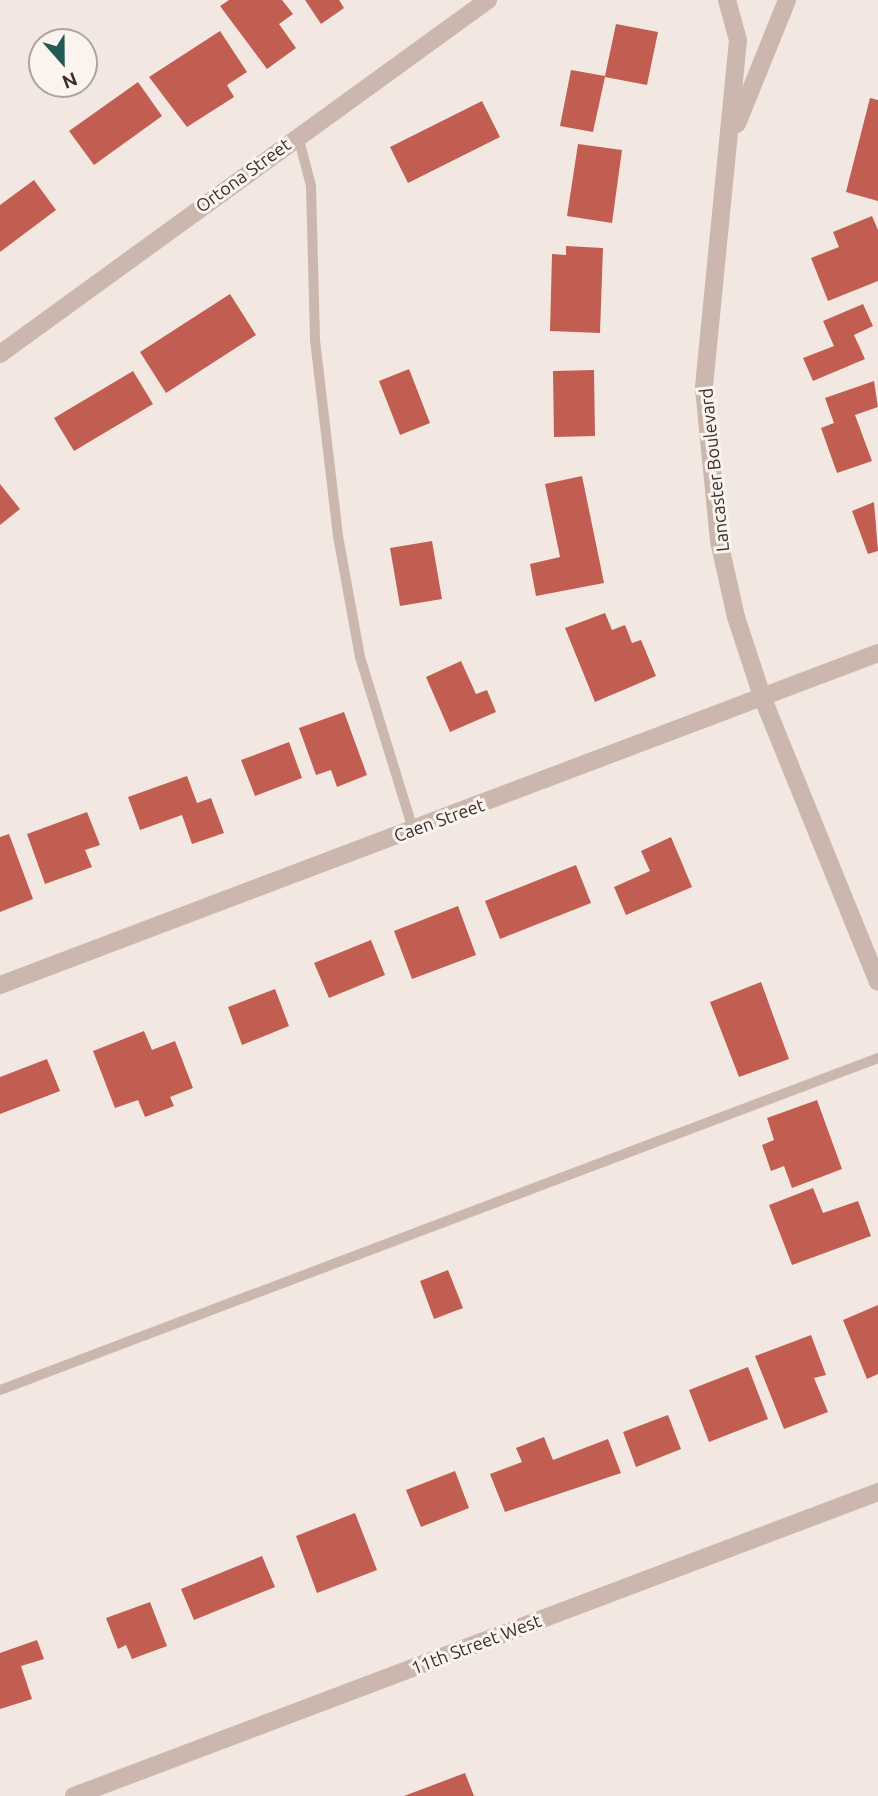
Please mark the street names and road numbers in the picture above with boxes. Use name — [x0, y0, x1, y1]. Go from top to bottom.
street label: Ortona Street — [191, 133, 295, 217]
street label: Lancaster Boulevard — [695, 387, 733, 553]
street label: Caen Street — [391, 794, 487, 846]
street label: 11th Street West — [408, 1609, 544, 1679]

